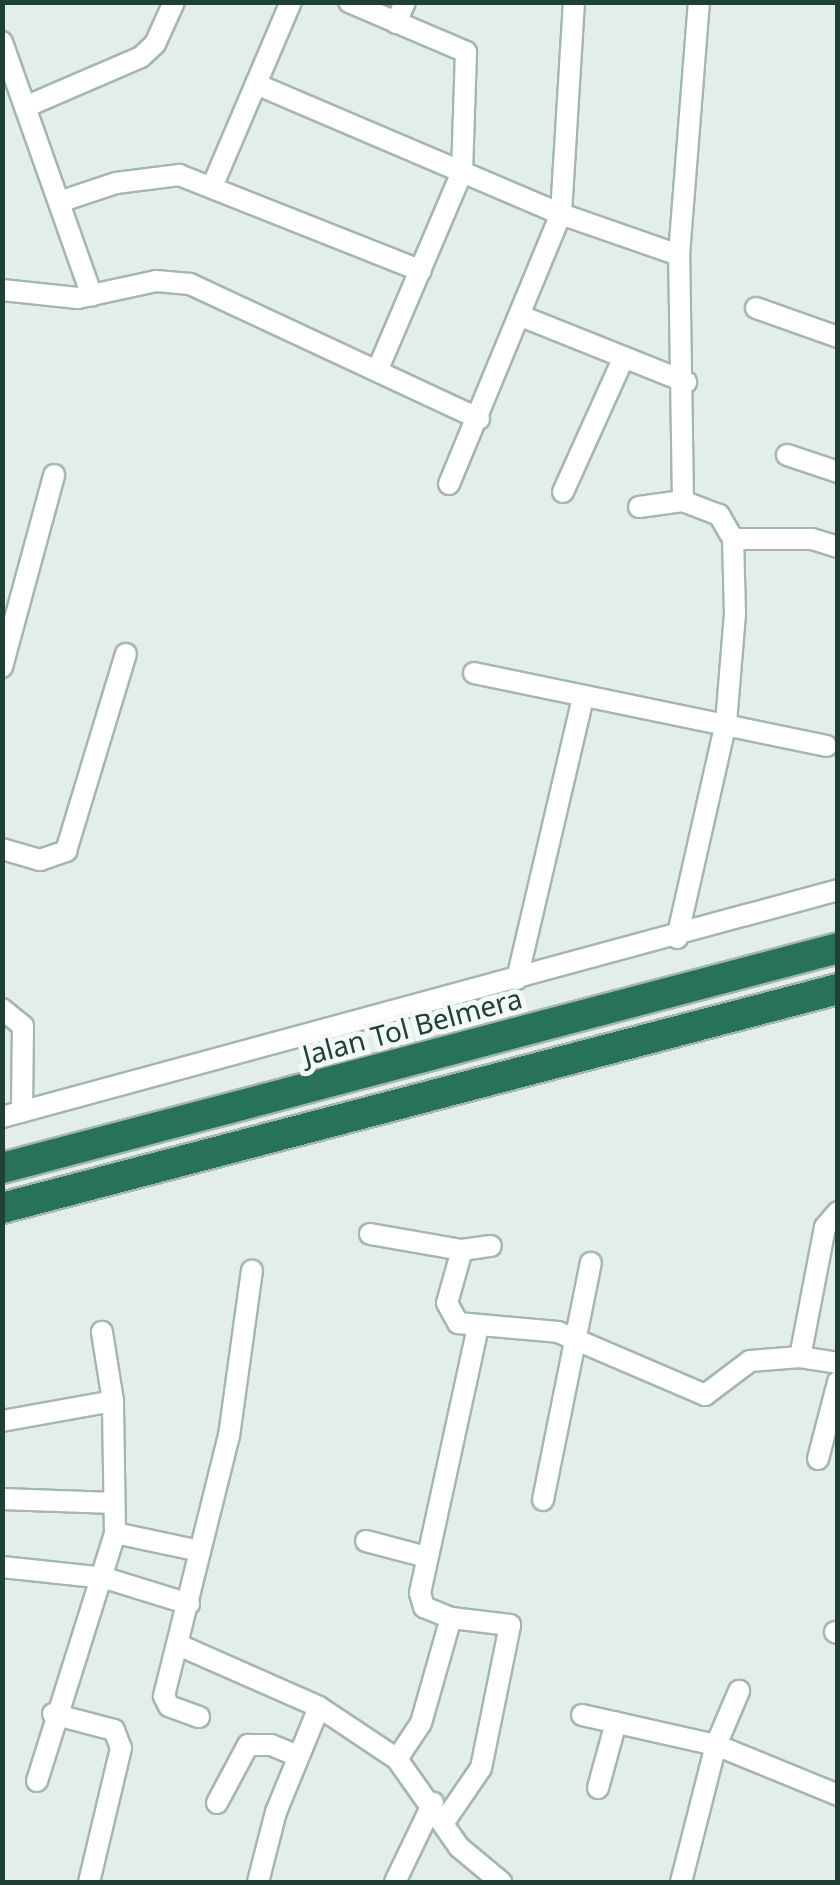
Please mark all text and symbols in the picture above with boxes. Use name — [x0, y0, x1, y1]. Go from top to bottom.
street label: Jalan Tol Belmera — [299, 981, 525, 1071]

